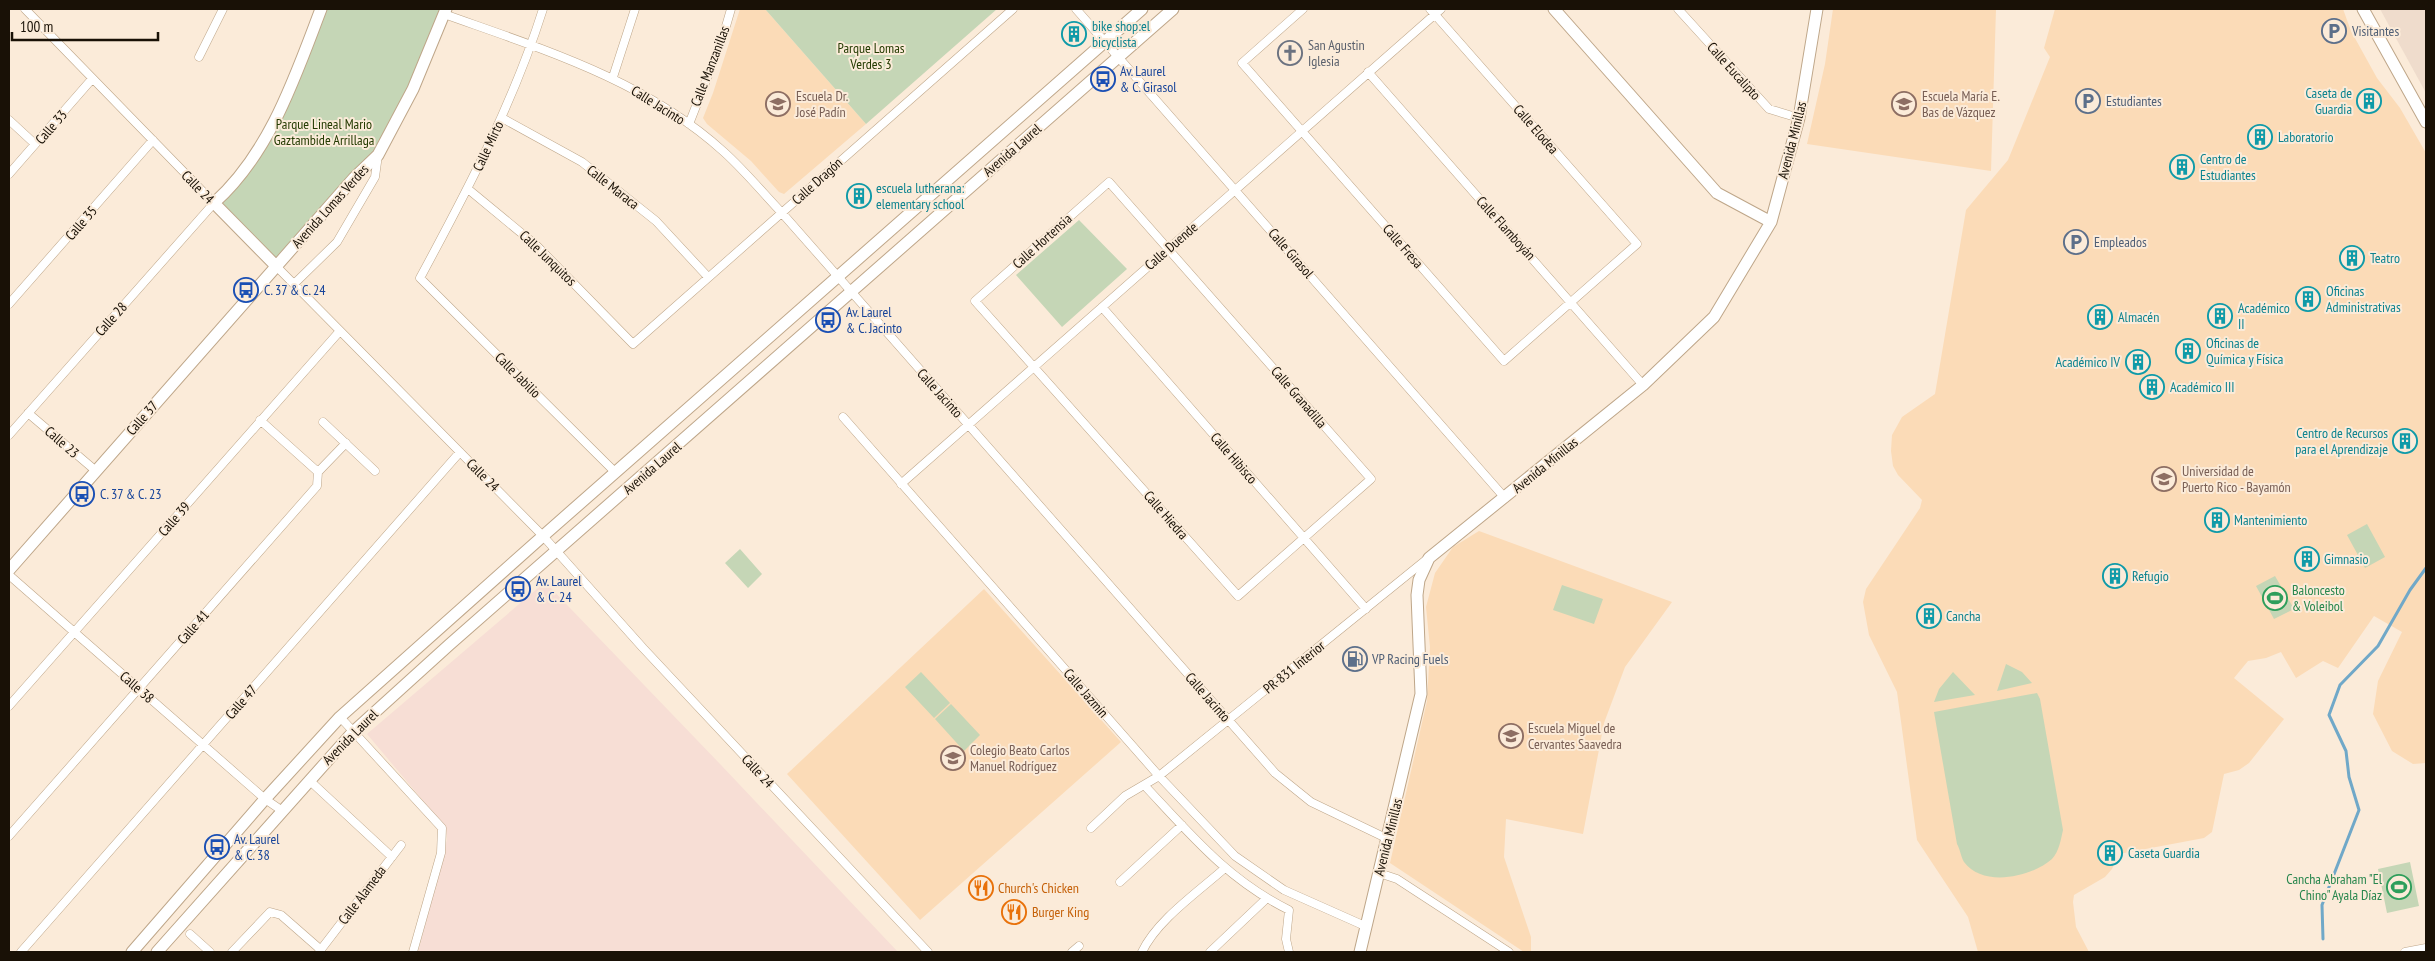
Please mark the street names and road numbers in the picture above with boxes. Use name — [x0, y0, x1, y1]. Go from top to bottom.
street label: Calle Manzanillas — [686, 23, 734, 109]
street label: Calle Eucalipto — [1703, 38, 1765, 104]
street label: Calle Jacinto — [628, 81, 688, 129]
street label: Avenida Minillas — [1774, 99, 1810, 181]
street label: Calle Elodea — [1510, 101, 1562, 157]
street label: Calle 33 — [31, 106, 71, 148]
street label: Calle Mirto — [469, 118, 507, 174]
street label: Avenida Laurel — [979, 119, 1045, 180]
street label: Calle Dragón — [788, 154, 846, 208]
street label: Avenida Lomas Verdes — [288, 160, 373, 252]
street label: Calle Maraca — [583, 161, 643, 213]
street label: Calle 24 — [178, 166, 219, 208]
street label: Calle Flamboyán — [1473, 192, 1539, 264]
street label: Calle 35 — [61, 202, 101, 244]
street label: Calle Hortensia — [1009, 210, 1075, 272]
street label: Calle Duende — [1141, 218, 1201, 274]
street label: Calle Fresa — [1379, 220, 1427, 272]
street label: Calle Girasol — [1264, 224, 1318, 282]
street label: Calle Junquitos — [516, 226, 580, 290]
street label: Calle 28 — [91, 298, 131, 340]
street label: Calle Jabilio — [491, 348, 545, 402]
street label: Calle Granadilla — [1267, 362, 1331, 432]
street label: Calle Jacinto — [913, 365, 967, 421]
street label: Calle 37 — [122, 397, 162, 439]
street label: Calle 23 — [41, 422, 83, 462]
street label: Calle Hibisco — [1207, 429, 1261, 487]
street label: Avenida Minillas — [1509, 433, 1582, 497]
street label: Avenida Laurel — [619, 437, 685, 498]
street label: Calle 24 — [463, 455, 504, 496]
street label: Calle Hiedra — [1140, 487, 1192, 543]
street label: Calle 39 — [154, 498, 194, 540]
street label: Calle 41 — [173, 606, 213, 648]
street label: PR-831 Interior — [1259, 637, 1329, 697]
street label: Calle Jazmín — [1060, 665, 1112, 721]
street label: Calle 38 — [116, 667, 158, 707]
street label: Calle Jacinto — [1182, 668, 1234, 726]
street label: Calle 47 — [221, 681, 261, 723]
street label: Avenida Laurel — [318, 705, 382, 769]
street label: Calle 24 — [738, 750, 779, 792]
street label: Avenida Minillas — [1370, 796, 1406, 878]
street label: Calle Alameda — [334, 862, 390, 928]

